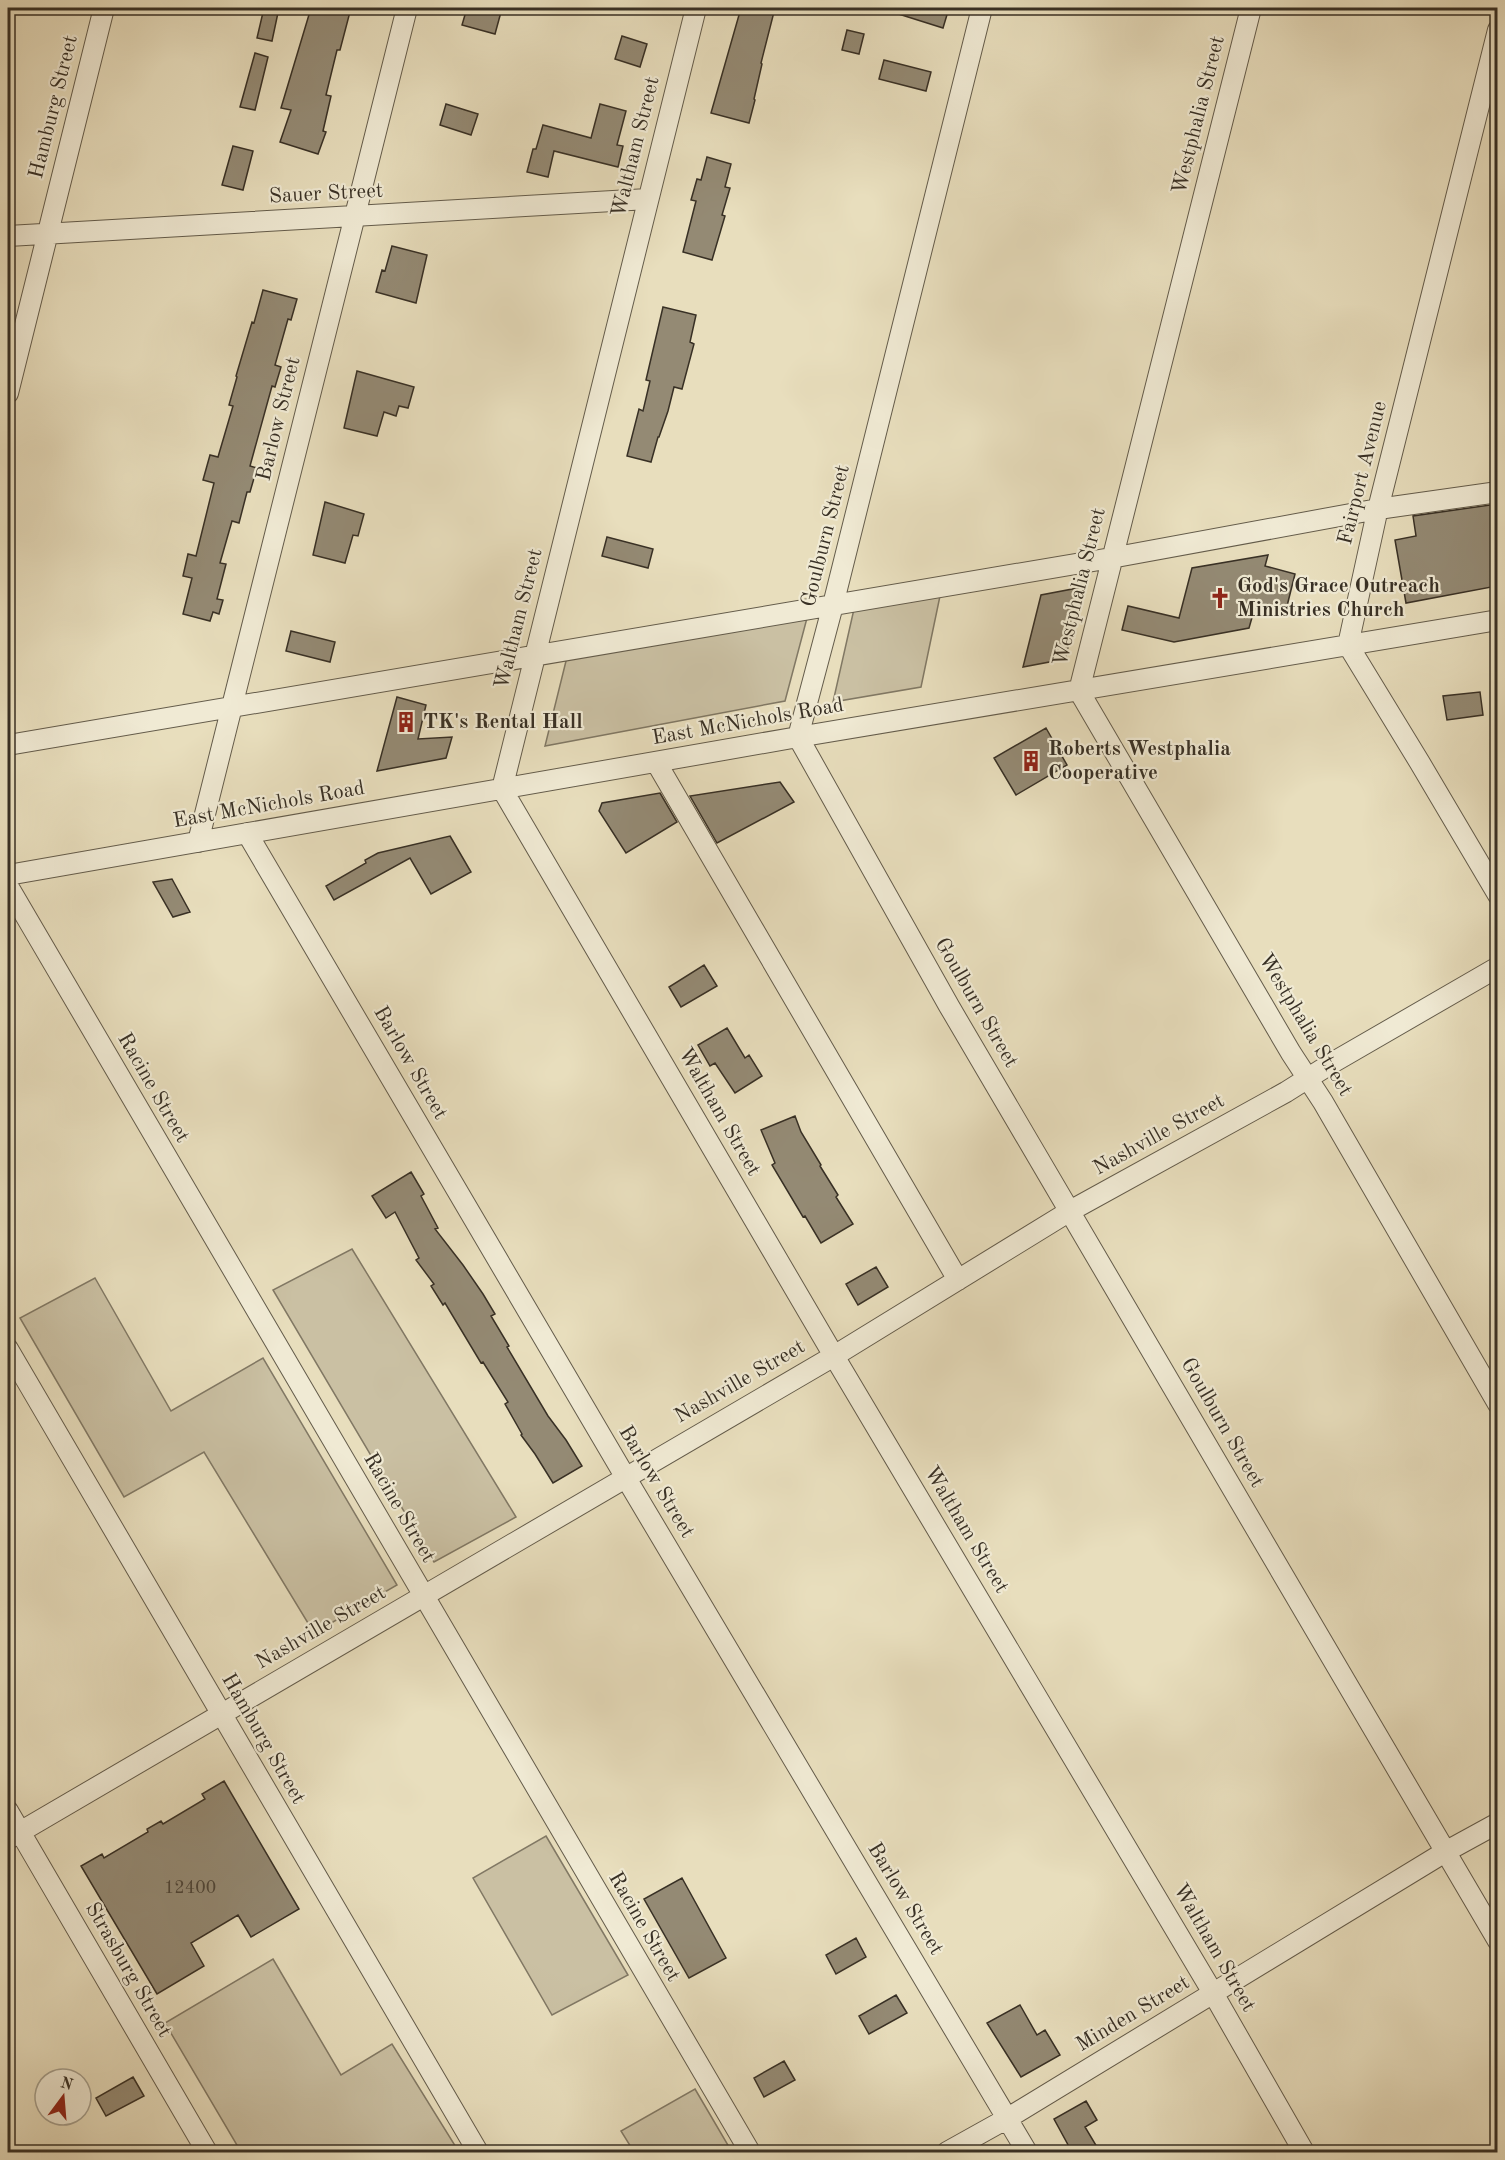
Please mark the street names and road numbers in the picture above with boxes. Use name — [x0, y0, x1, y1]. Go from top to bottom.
street label: Hamburg Street — [26, 33, 82, 181]
street label: Westphalia Street — [1169, 34, 1229, 196]
street label: Waltham Street — [608, 75, 664, 219]
street label: Sauer Street — [268, 181, 384, 207]
street label: Barlow Street — [253, 355, 305, 483]
street label: Fairport Avenue — [1335, 399, 1391, 547]
street label: Goulburn Street — [798, 463, 854, 609]
street label: Westphalia Street — [1050, 506, 1110, 668]
street label: Waltham Street — [491, 547, 547, 691]
street label: East McNichols Road — [651, 695, 846, 749]
street label: East McNichols Road — [172, 778, 367, 832]
street label: Goulburn Street — [930, 935, 1022, 1071]
street label: Westphalia Street — [1254, 950, 1356, 1100]
street label: Barlow Street — [369, 1003, 451, 1123]
street label: Racine Street — [113, 1030, 193, 1146]
street label: Waltham Street — [674, 1044, 764, 1180]
street label: Nashville Street — [1090, 1090, 1228, 1180]
street label: Nashville Street — [671, 1336, 809, 1428]
street label: Goulburn Street — [1176, 1355, 1268, 1491]
street label: Barlow Street — [614, 1422, 698, 1542]
street label: Racine Street — [359, 1450, 439, 1566]
street label: Waltham Street — [920, 1463, 1012, 1597]
street label: Nashville Street — [252, 1582, 390, 1674]
street label: Hamburg Street — [217, 1670, 309, 1808]
street label: Barlow Street — [863, 1839, 947, 1959]
street label: Racine Street — [604, 1869, 684, 1985]
street label: Waltham Street — [1169, 1880, 1259, 2016]
street label: Strasburg Street — [81, 1899, 175, 2041]
street label: Minden Street — [1073, 1972, 1193, 2056]

